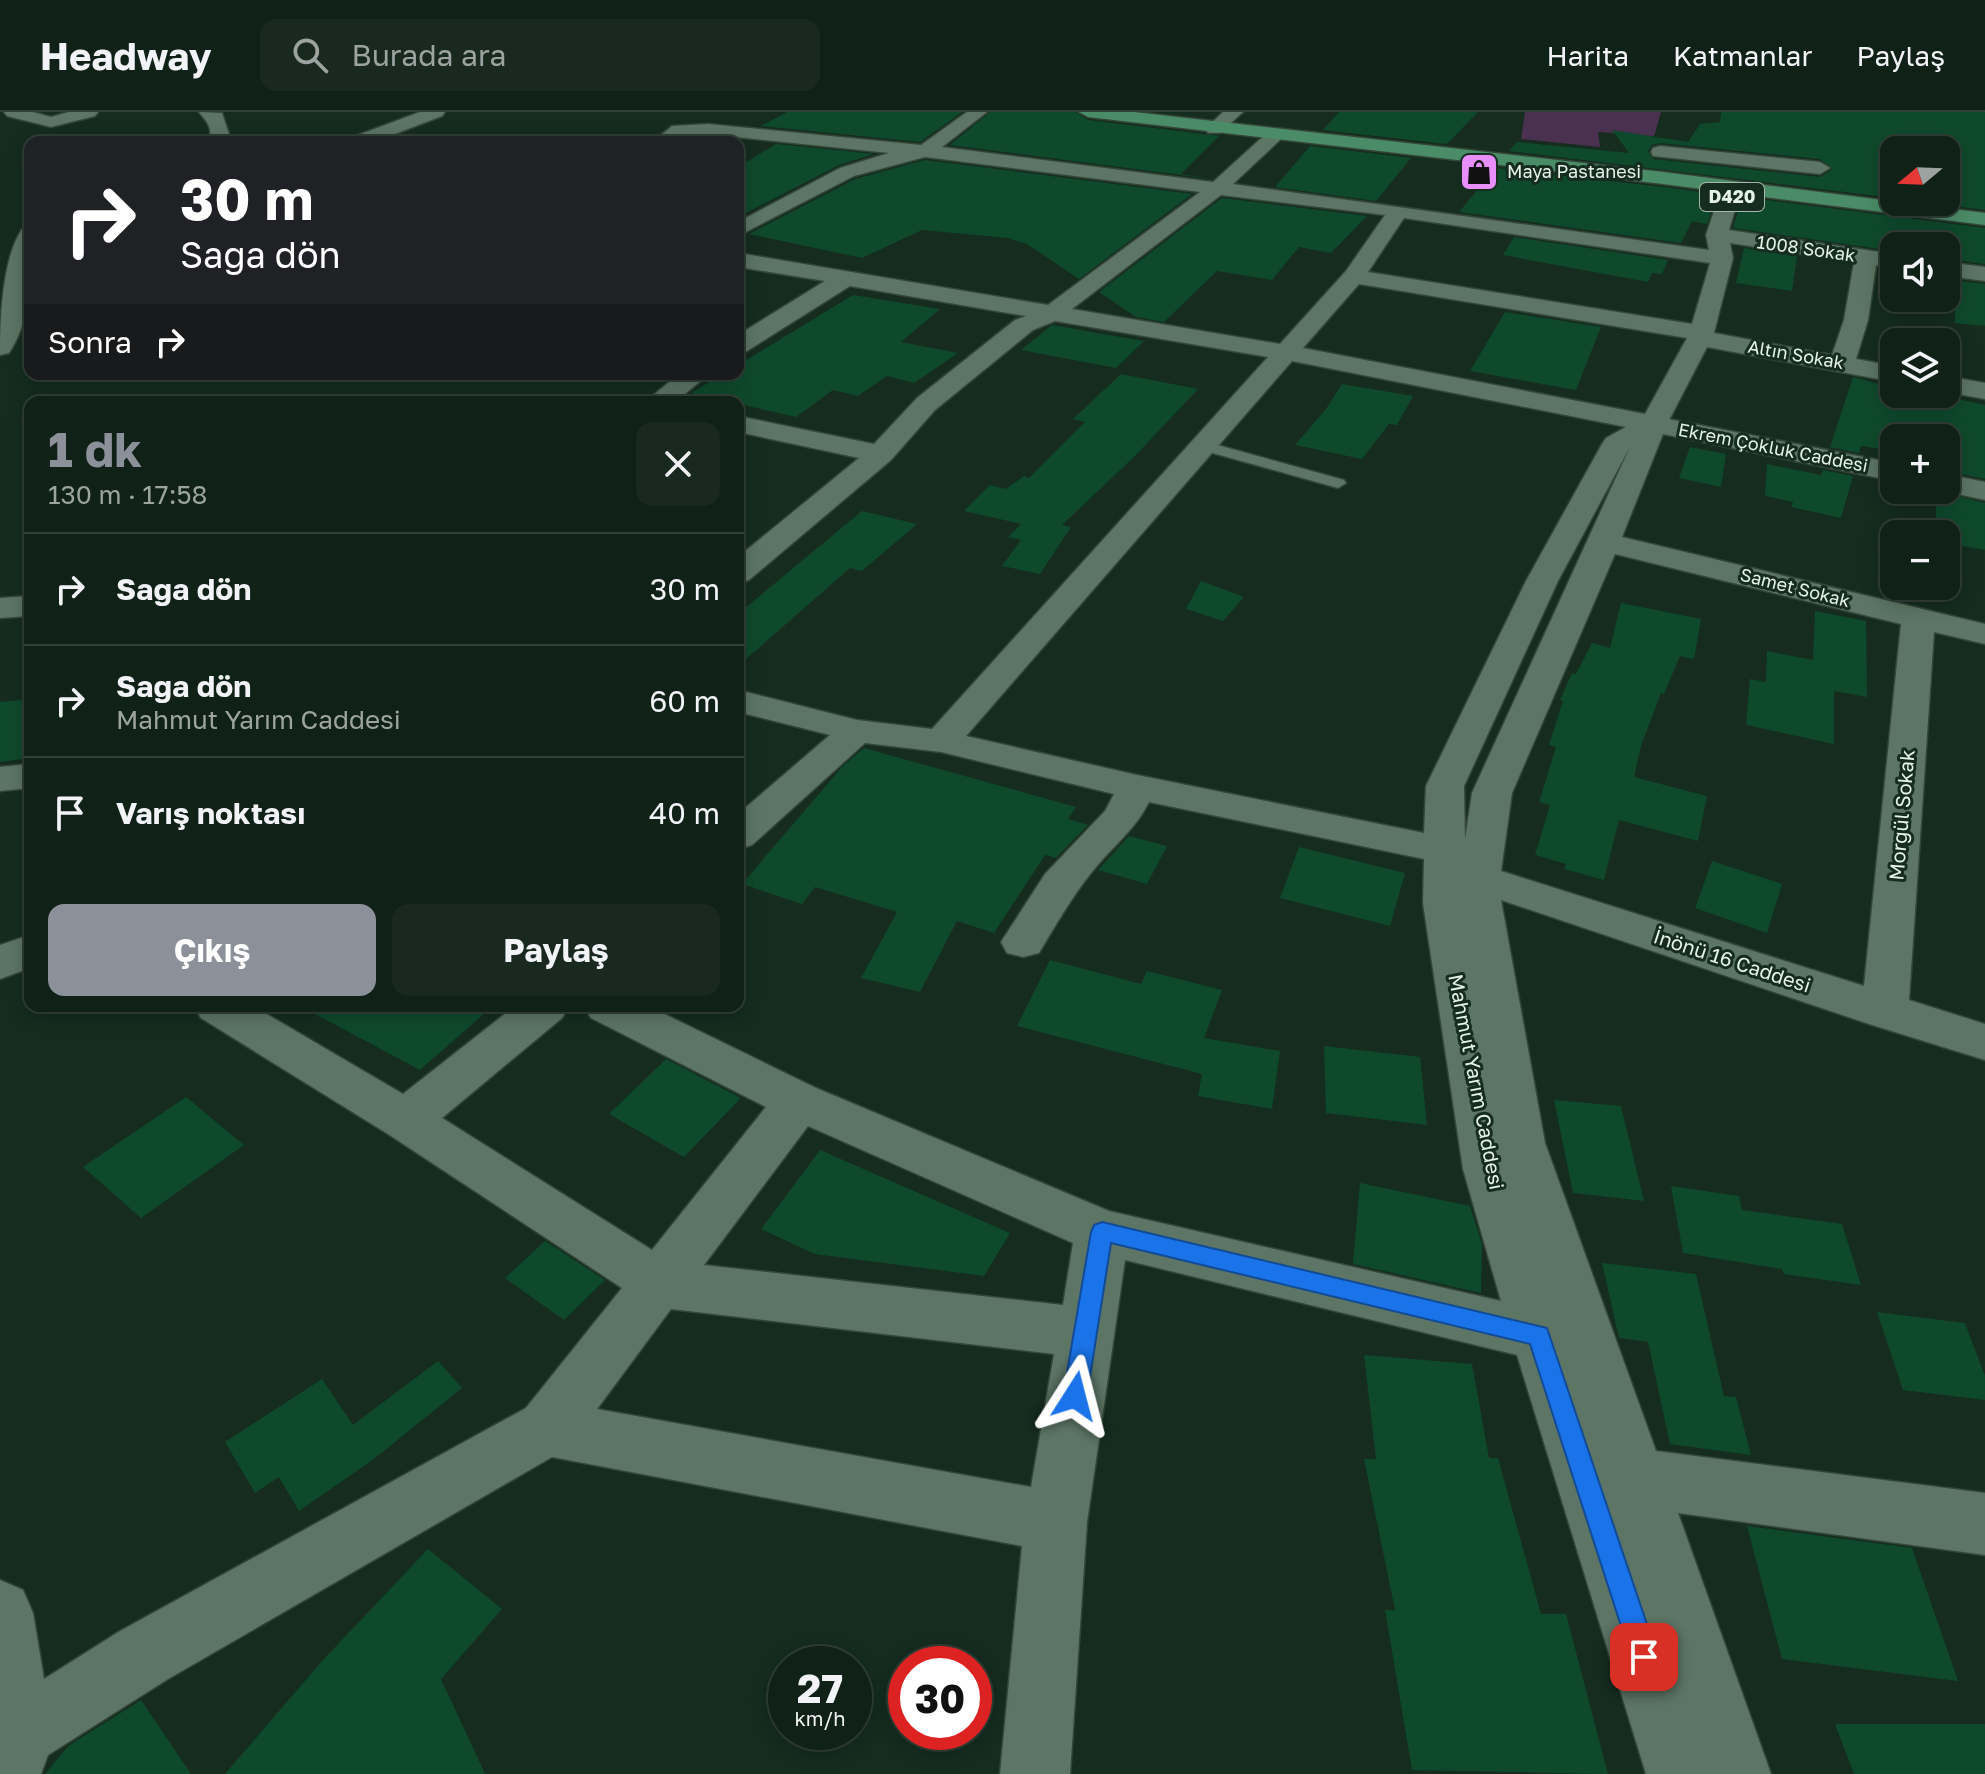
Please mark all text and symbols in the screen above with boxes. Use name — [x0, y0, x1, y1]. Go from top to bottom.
search box — [260, 19, 820, 91]
text: Headway — [40, 33, 212, 78]
icon: search — [288, 33, 332, 77]
text: Burada ara — [352, 37, 506, 73]
text: Harita — [1547, 39, 1629, 72]
text: Katmanlar — [1673, 39, 1812, 72]
text: Paylaş — [1856, 39, 1945, 72]
north arrow — [1880, 136, 1960, 216]
map controls — [1880, 136, 1960, 600]
shop icon: Maya Pastanesi — [1458, 151, 1500, 193]
place label: Maya Pastanesi — [1507, 160, 1641, 182]
text: 30 m — [180, 165, 314, 232]
icon: right — [48, 168, 152, 272]
road number: D420 — [1700, 183, 1764, 211]
street label: 1008 Sokak — [1755, 230, 1857, 266]
button: sound — [1880, 232, 1960, 312]
text: Sağa dön — [180, 233, 341, 276]
icon: right — [148, 320, 192, 364]
text: Sonra — [48, 324, 132, 360]
button: layers — [1880, 328, 1960, 408]
street label: Altın Sokak — [1746, 335, 1846, 373]
street label: Ekrem Çokluk Caddesi — [1676, 418, 1870, 476]
text: 1 dk — [48, 420, 142, 478]
button: close — [636, 422, 720, 506]
button: + — [1880, 424, 1960, 504]
text: 130 m · 17:58 — [48, 479, 207, 510]
button: − — [1880, 520, 1960, 600]
street label: Samet Sokak — [1738, 563, 1852, 611]
icon: right — [48, 567, 92, 611]
text: Sağa dön — [116, 571, 251, 607]
text: 30 m — [650, 571, 720, 607]
text: Sağa dön — [116, 668, 251, 704]
icon: right — [48, 679, 92, 723]
text: 60 m — [649, 683, 720, 719]
text: Mahmut Yarım Caddesi — [116, 704, 401, 735]
street label: Morgül Sokak — [1883, 749, 1919, 881]
icon: arrive — [48, 791, 92, 835]
text: Varış noktası — [116, 795, 305, 831]
text: 40 m — [649, 795, 720, 831]
button: Çıkış — [48, 904, 376, 996]
button: Paylaş — [392, 904, 720, 996]
street label: İnönü 16 Caddesi — [1651, 923, 1814, 997]
street label: Mahmut Yarım Caddesi — [1444, 972, 1510, 1192]
position arrow — [1033, 1354, 1117, 1438]
pin — [1610, 1623, 1678, 1691]
icon: arrive — [1622, 1635, 1666, 1679]
speed limit sign: 30 — [888, 1646, 992, 1750]
text: 27 — [797, 1664, 843, 1712]
text: km/h — [795, 1706, 845, 1730]

